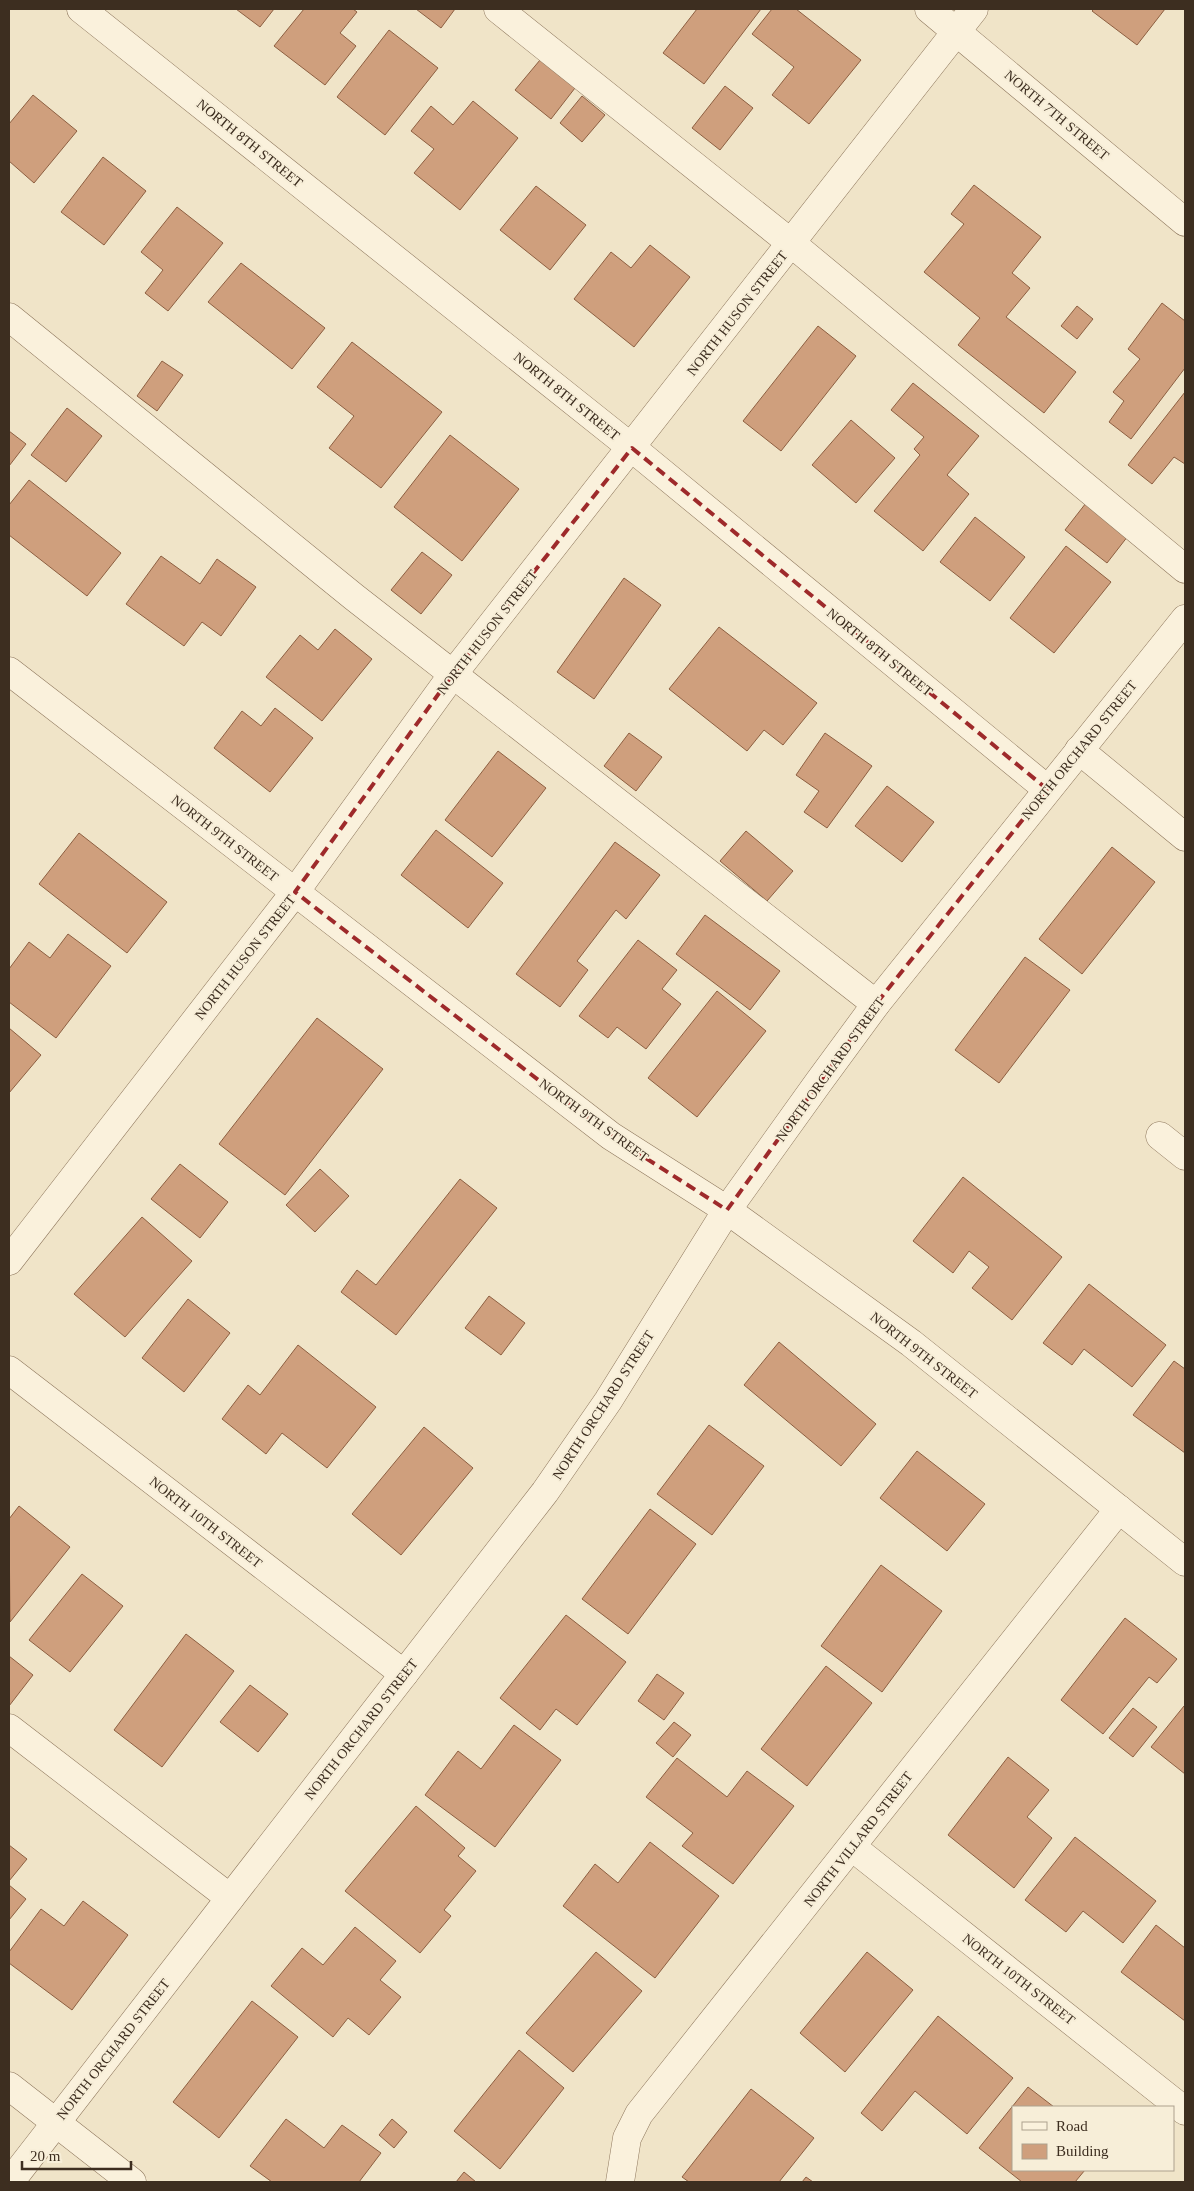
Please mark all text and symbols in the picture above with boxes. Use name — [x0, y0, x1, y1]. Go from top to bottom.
street label: NORTH 7TH STREET — [1002, 67, 1112, 164]
street label: NORTH 8TH STREET — [194, 96, 306, 191]
street label: NORTH HUSON STREET — [684, 248, 791, 379]
street label: NORTH 8TH STREET — [511, 349, 623, 444]
street label: NORTH HUSON STREET — [434, 567, 541, 698]
street label: NORTH 8TH STREET — [824, 605, 936, 700]
street label: NORTH ORCHARD STREET — [1019, 678, 1140, 823]
street label: NORTH 9TH STREET — [168, 792, 281, 885]
street label: NORTH HUSON STREET — [192, 892, 299, 1023]
street label: NORTH ORCHARD STREET — [773, 994, 888, 1144]
street label: NORTH 9TH STREET — [536, 1076, 652, 1165]
street label: NORTH 9TH STREET — [867, 1309, 980, 1402]
street label: NORTH ORCHARD STREET — [550, 1328, 657, 1482]
street label: NORTH 10TH STREET — [147, 1474, 265, 1571]
street label: NORTH ORCHARD STREET — [302, 1656, 421, 1803]
street label: NORTH VILLARD STREET — [801, 1769, 916, 1910]
street label: NORTH 10TH STREET — [960, 1931, 1078, 2028]
street label: NORTH ORCHARD STREET — [54, 1976, 173, 2123]
legend — [1012, 2106, 1174, 2171]
text: Road — [1056, 2118, 1088, 2134]
scale bar — [22, 2138, 131, 2170]
text: Building — [1056, 2143, 1109, 2159]
text: 20 m — [30, 2148, 61, 2164]

